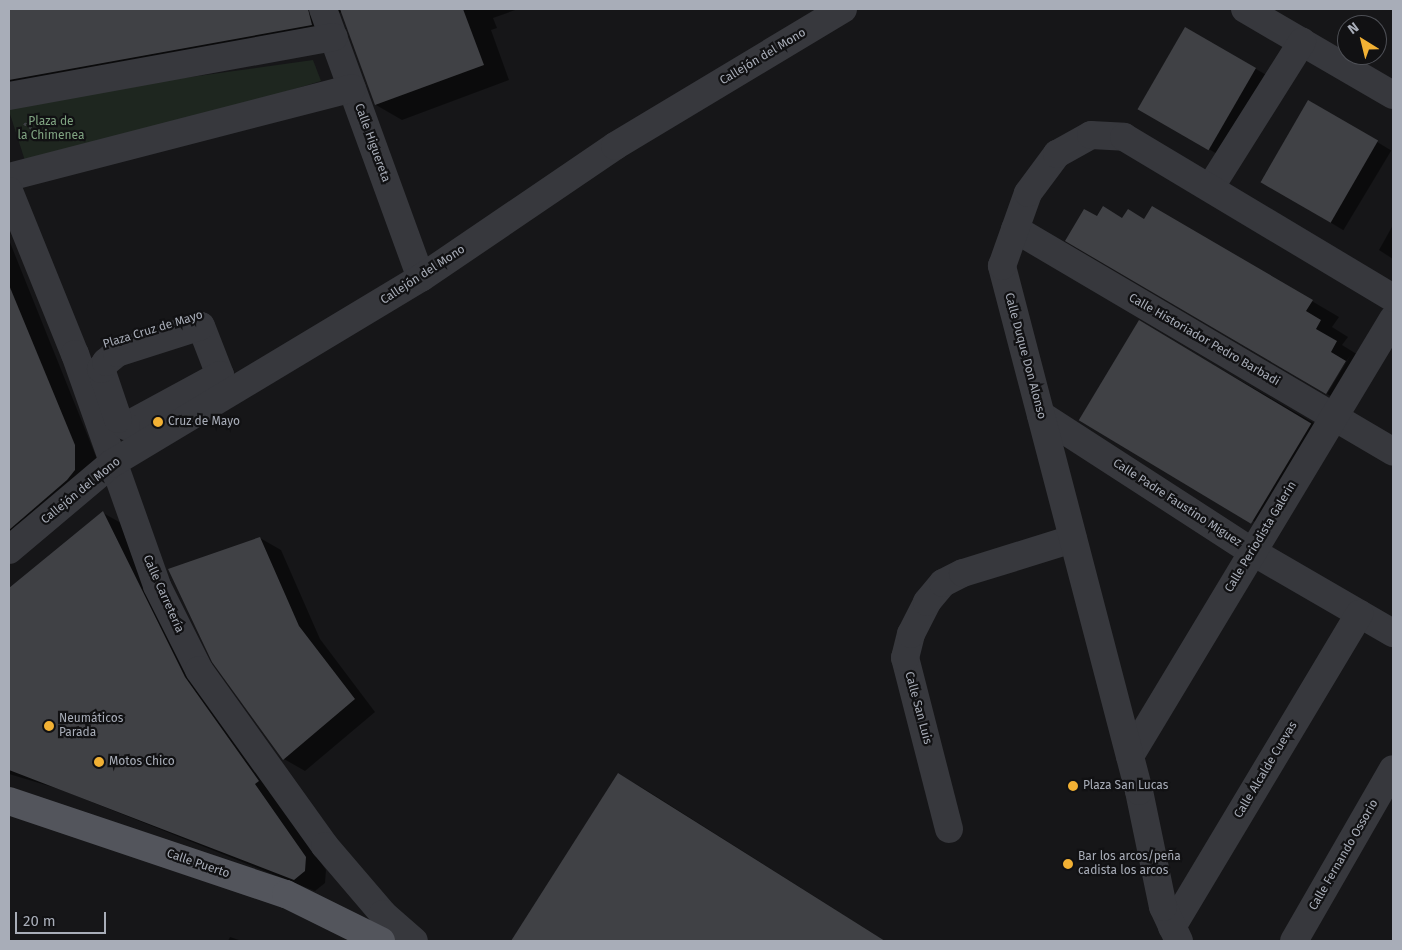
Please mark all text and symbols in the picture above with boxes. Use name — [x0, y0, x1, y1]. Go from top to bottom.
north arrow — [1337, 15, 1387, 65]
text: N — [1345, 19, 1362, 38]
street label: Callejón del Mono — [717, 26, 809, 88]
street label: Calle Higuereta — [351, 102, 393, 184]
park label: Plaza de la Chimenea — [18, 115, 84, 143]
street label: Callejón del Mono — [378, 242, 468, 308]
street label: Calle Duque Don Alonso — [1001, 291, 1049, 421]
street label: Calle Historiador Pedro Barbadi — [1126, 291, 1282, 389]
street label: Plaza Cruz de Mayo — [101, 308, 205, 352]
place label: Cruz de Mayo — [168, 415, 240, 429]
marker: Cruz de Mayo — [152, 416, 164, 428]
street label: Callejón del Mono — [38, 455, 124, 527]
street label: Calle Padre Faustino Miguez — [1110, 456, 1244, 550]
street label: Calle Periodista Galerin — [1222, 479, 1300, 595]
street label: Calle Carretería — [139, 553, 187, 635]
street label: Calle San Luis — [901, 670, 935, 746]
place label: Neumáticos Parada — [59, 712, 123, 740]
street label: Calle Alcalde Cuevas — [1231, 719, 1301, 821]
marker: Neumáticos Parada — [43, 720, 55, 732]
place label: Motos Chico — [109, 755, 175, 769]
marker: Motos Chico — [93, 756, 105, 768]
place label: Plaza San Lucas — [1083, 779, 1168, 793]
marker: Plaza San Lucas — [1067, 780, 1079, 792]
street label: Calle Fernando Ossorio — [1306, 797, 1382, 913]
street label: Calle Puerto — [165, 847, 231, 881]
place label: Bar los arcos/peña cadista los arcos — [1078, 850, 1181, 878]
marker: Bar los arcos/peña cadista los arcos — [1062, 858, 1074, 870]
scale bar — [18, 902, 109, 934]
text: 20 m — [23, 912, 56, 930]

